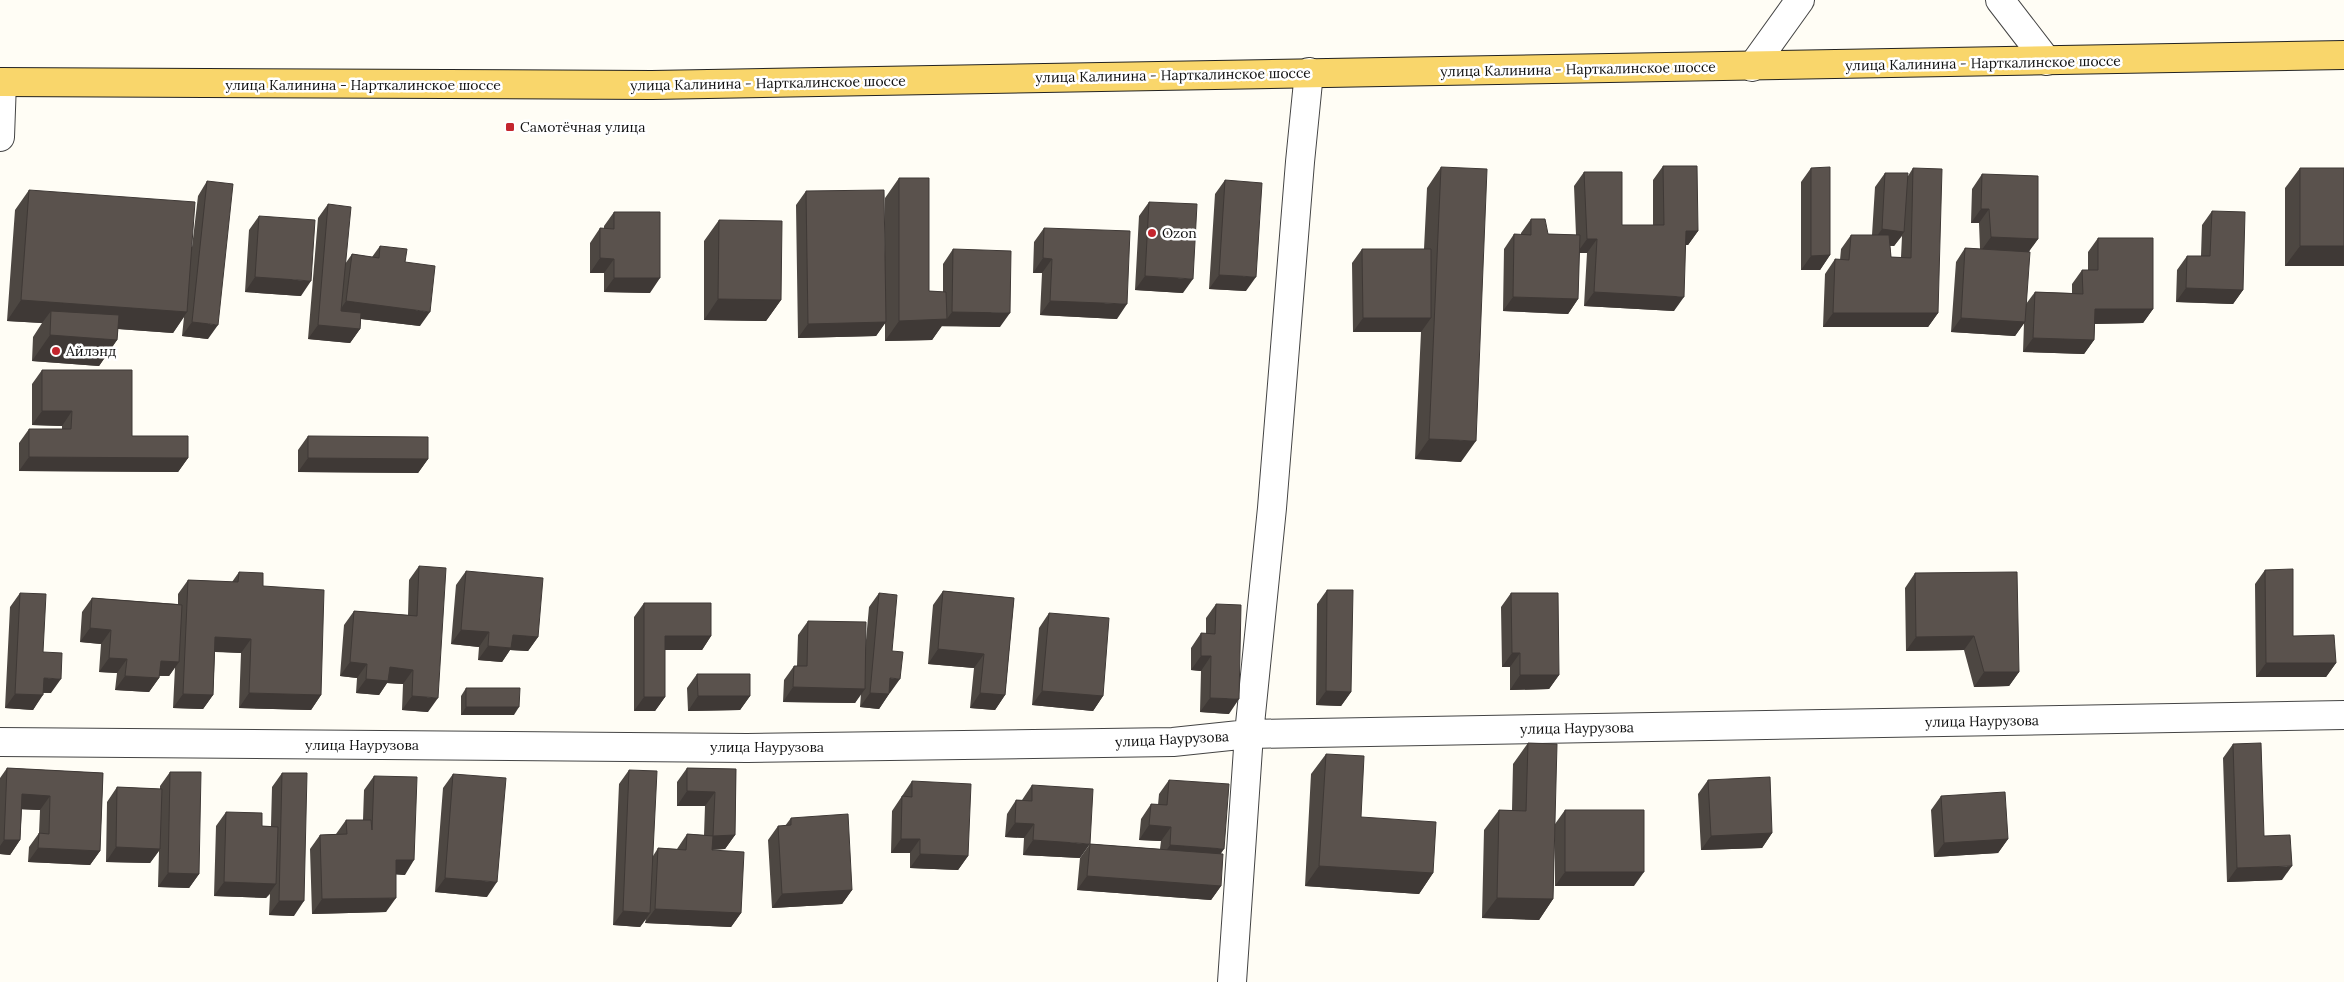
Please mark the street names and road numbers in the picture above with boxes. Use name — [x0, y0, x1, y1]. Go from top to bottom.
street label: улица Калинина - Нарткалинское шоссе — [1845, 52, 2121, 74]
street label: улица Калинина - Нарткалинское шоссе — [1440, 58, 1716, 80]
street label: улица Калинина - Нарткалинское шоссе — [1035, 64, 1311, 86]
street label: улица Калинина - Нарткалинское шоссе — [630, 72, 906, 94]
street label: улица Калинина - Нарткалинское шоссе — [225, 76, 501, 94]
street label: улица Наурузова — [1925, 711, 2039, 731]
street label: улица Наурузова — [1520, 718, 1634, 738]
street label: улица Наурузова — [1115, 727, 1229, 751]
street label: улица Наурузова — [305, 736, 419, 754]
street label: улица Наурузова — [710, 738, 824, 756]

